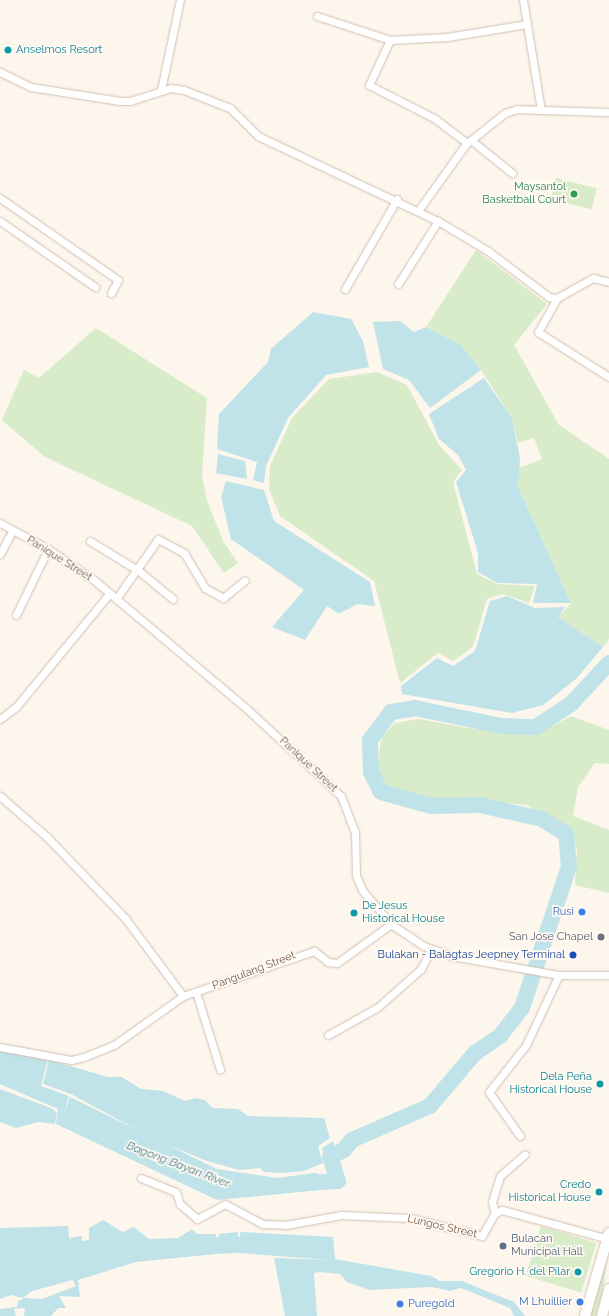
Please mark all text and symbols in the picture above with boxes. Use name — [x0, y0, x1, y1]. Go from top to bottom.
place label: Anselmos Resort — [16, 43, 102, 57]
marker: Anselmos Resort — [3, 45, 13, 55]
place label: Maysantol Basketball Court — [482, 181, 566, 207]
marker: Maysantol Basketball Court — [569, 189, 579, 199]
street label: Panique Street — [24, 534, 94, 584]
street label: Panique Street — [276, 735, 340, 795]
place label: De Jesus Historical House — [362, 900, 445, 926]
place label: Rusi — [553, 905, 574, 919]
marker: Rusi — [577, 907, 587, 917]
marker: De Jesus Historical House — [349, 908, 359, 918]
place label: San Jose Chapel — [509, 930, 593, 944]
marker: San Jose Chapel — [596, 932, 606, 942]
place label: Bulakan - Balagtas Jeepney Terminal — [377, 948, 565, 962]
street label: Pangulang Street — [211, 949, 297, 993]
marker: Bulakan - Balagtas Jeepney Terminal — [568, 950, 578, 960]
place label: Dela Peña Historical House — [509, 1071, 592, 1097]
marker: Dela Peña Historical House — [595, 1079, 605, 1089]
water label: Bagong Bayan River — [124, 1139, 232, 1191]
place label: Credo Historical House — [508, 1179, 591, 1205]
marker: Credo Historical House — [594, 1187, 604, 1197]
street label: Lungos Street — [406, 1213, 478, 1241]
place label: Bulacan Municipal Hall — [511, 1233, 583, 1259]
marker: Bulacan Municipal Hall — [498, 1241, 508, 1251]
place label: Gregorio H. del Pilar — [469, 1265, 570, 1279]
marker: Gregorio H. del Pilar — [573, 1267, 583, 1277]
place label: M Lhuillier — [519, 1295, 572, 1309]
place label: Puregold — [408, 1297, 455, 1311]
marker: M Lhuillier — [575, 1297, 585, 1307]
marker: Puregold — [395, 1299, 405, 1309]

